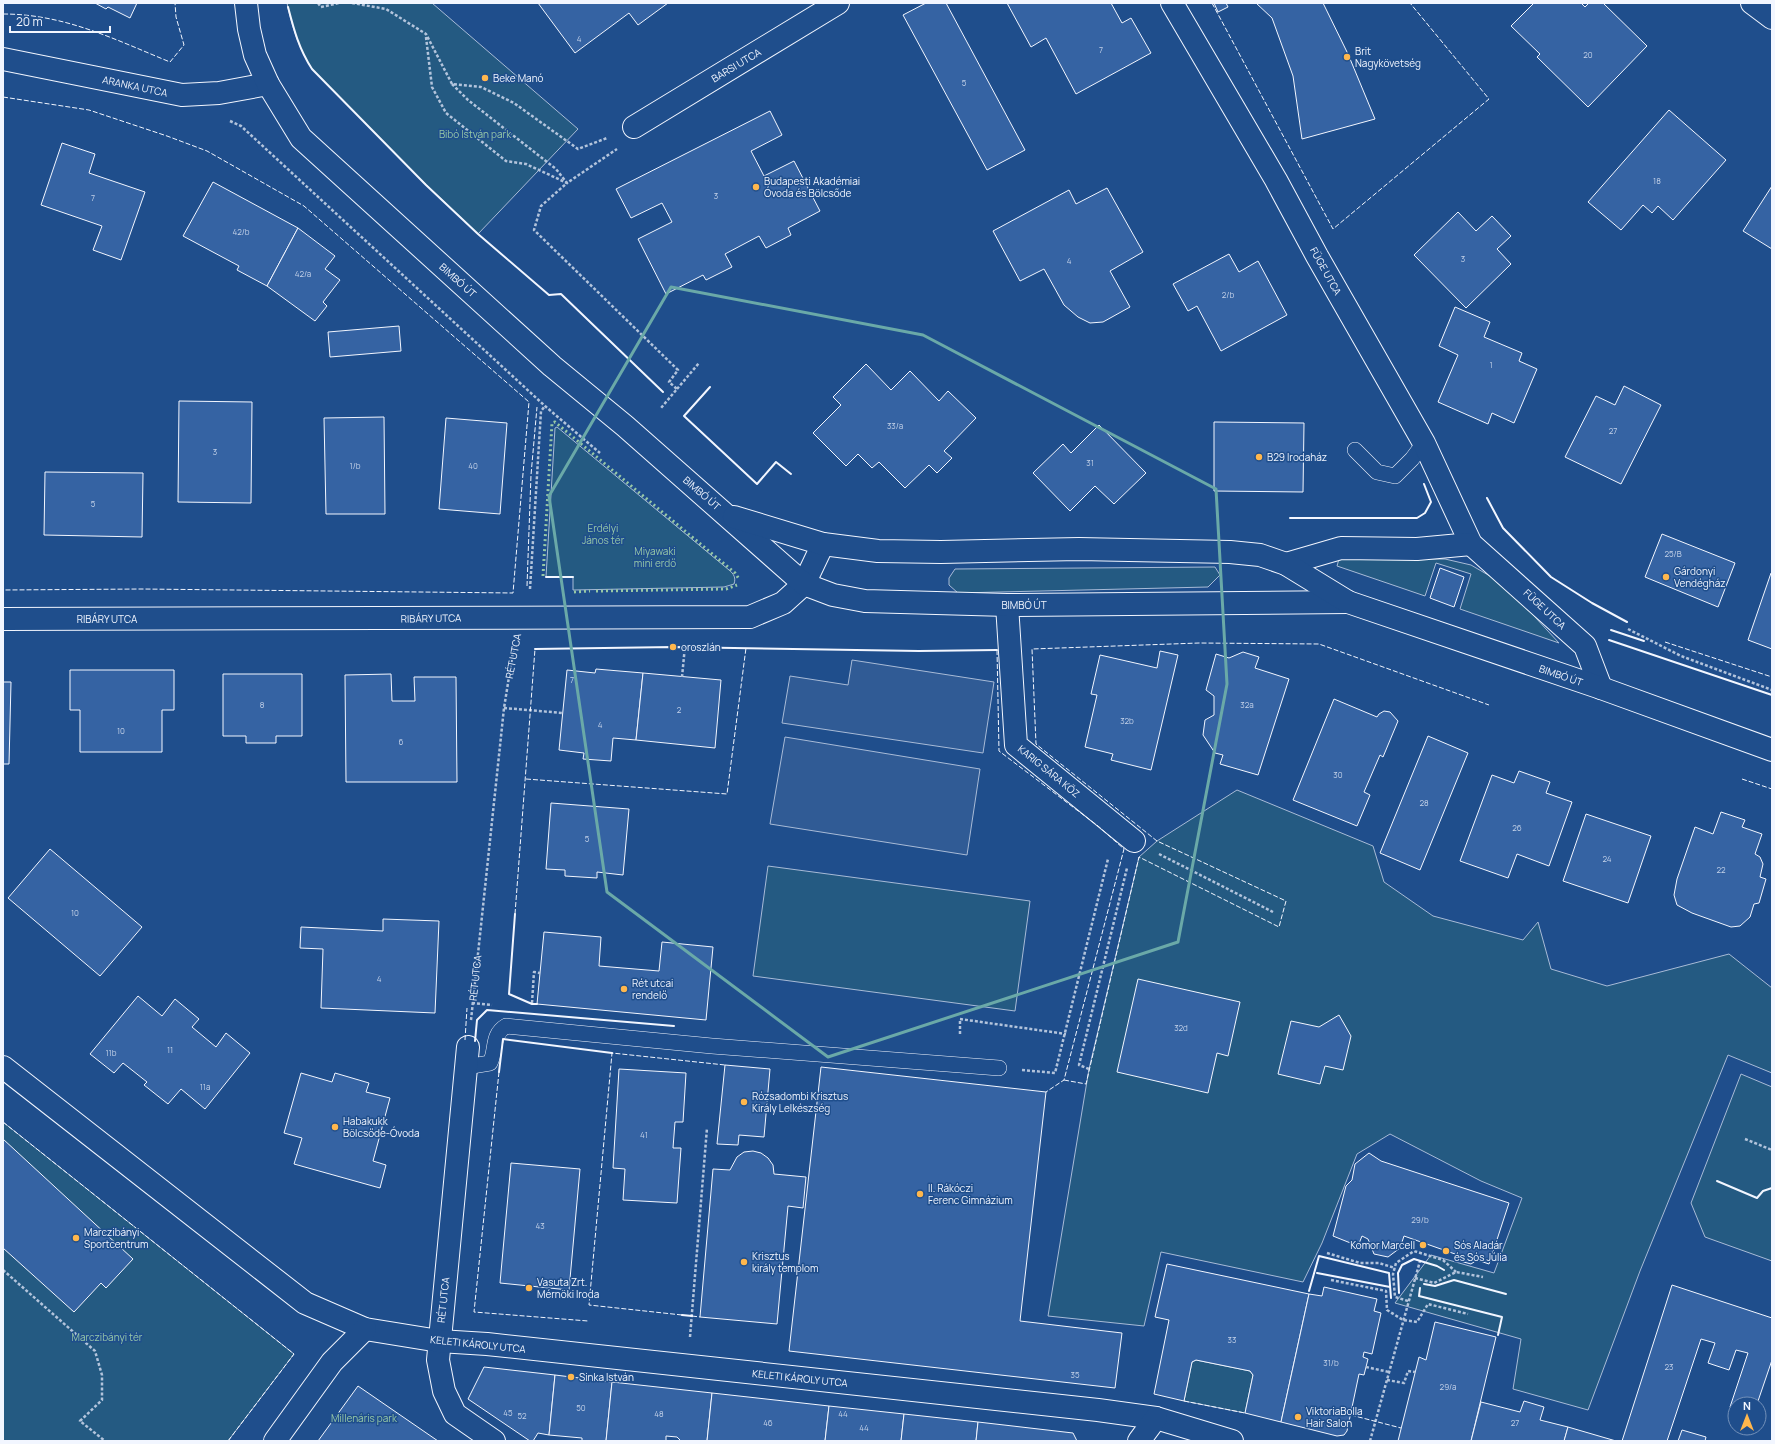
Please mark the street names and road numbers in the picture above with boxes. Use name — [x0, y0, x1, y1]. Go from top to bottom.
street label: BARSI UTCA — [709, 44, 764, 85]
street label: ARANKA UTCA — [101, 72, 170, 100]
street label: FÜGE UTCA — [1307, 244, 1345, 298]
street label: BIMBÓ ÚT — [437, 260, 480, 300]
street label: BIMBÓ ÚT — [680, 473, 724, 513]
street label: FÜGE UTCA — [1521, 586, 1570, 633]
street label: BIMBÓ ÚT — [1001, 598, 1047, 612]
street label: RIBÁRY UTCA — [401, 610, 462, 626]
street label: RIBÁRY UTCA — [77, 612, 138, 626]
street label: RÉT UTCA — [502, 631, 524, 680]
street label: BIMBÓ ÚT — [1537, 661, 1585, 689]
street label: KARIG SÁRA KÖZ — [1015, 742, 1083, 800]
street label: RÉT UTCA — [466, 954, 484, 1002]
street label: RÉT UTCA — [434, 1276, 452, 1324]
street label: KELETI KÁROLY UTCA — [429, 1332, 527, 1356]
street label: KELETI KÁROLY UTCA — [751, 1366, 849, 1390]

